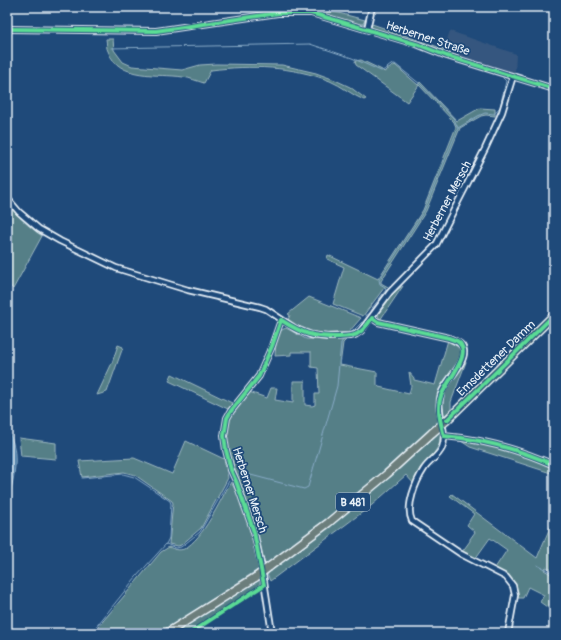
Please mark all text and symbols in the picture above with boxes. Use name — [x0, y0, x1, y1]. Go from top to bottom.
street label: Herberner Straße — [384, 18, 472, 59]
street label: Herberner Mersch — [420, 158, 475, 244]
street label: Emsdettener Damm — [454, 317, 539, 400]
street label: Herberner Mersch — [229, 446, 271, 535]
road number: B 481 — [336, 493, 370, 511]

